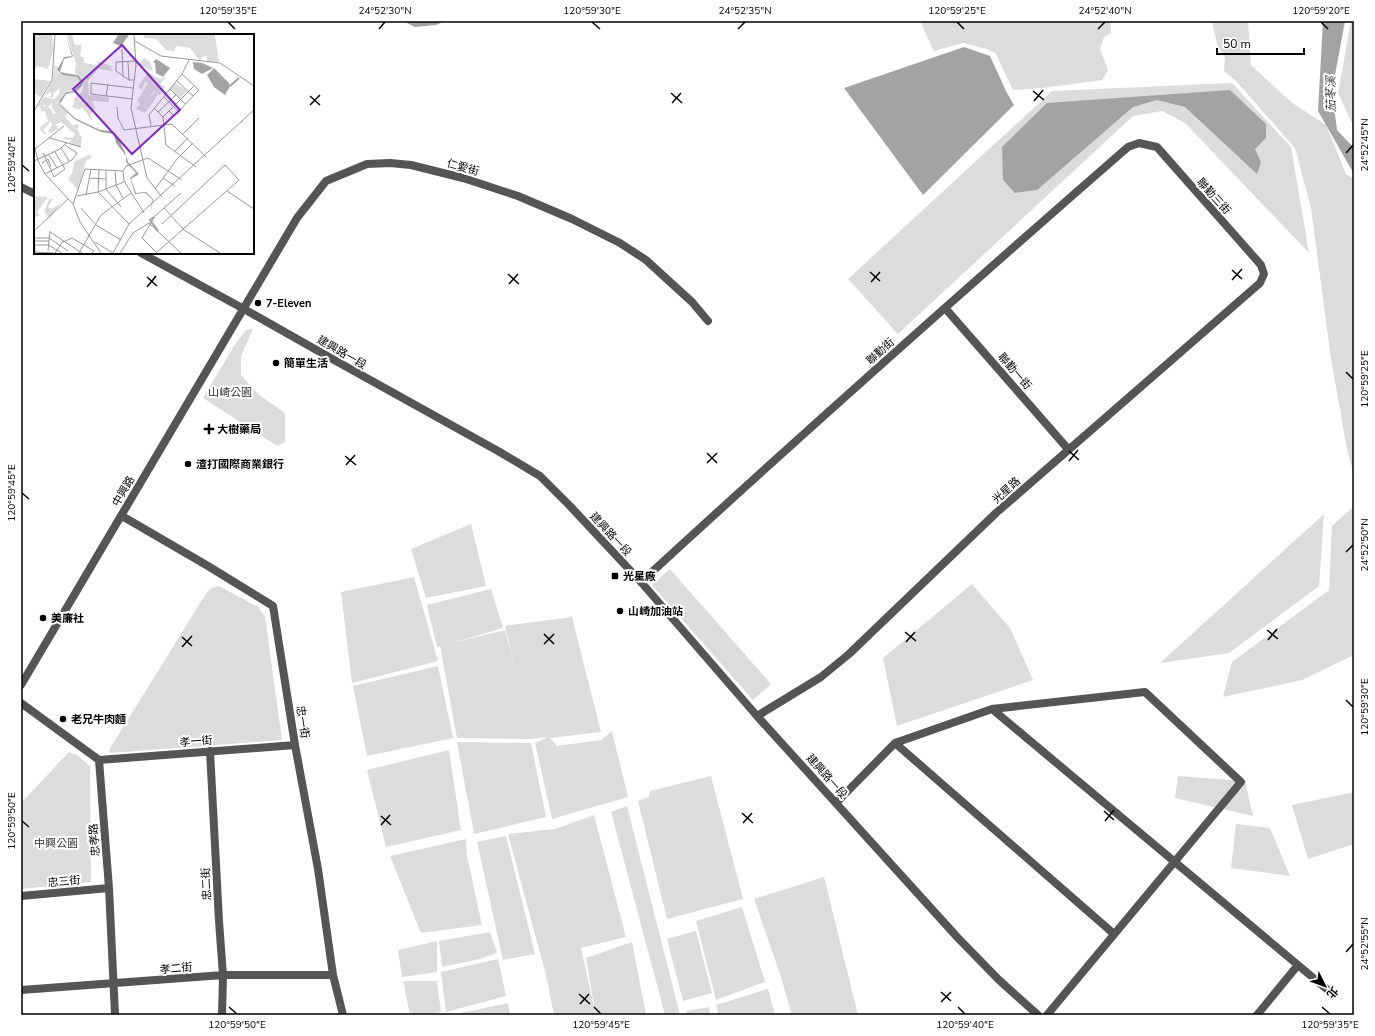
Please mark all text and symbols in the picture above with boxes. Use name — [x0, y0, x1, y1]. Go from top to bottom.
text: 120°59'35"E — [199, 4, 257, 18]
text: 24°52'30"N — [358, 4, 412, 18]
text: 120°59'30"E — [563, 4, 621, 18]
text: 24°52'35"N — [718, 4, 772, 18]
text: 120°59'25"E — [928, 4, 986, 18]
text: 24°52'40"N — [1078, 4, 1132, 18]
text: 120°59'20"E — [1292, 4, 1350, 18]
scale bar — [1217, 30, 1304, 56]
inset map — [34, 34, 254, 254]
text: 50 m — [1223, 36, 1251, 52]
water label: 茄苳溪 — [1323, 74, 1339, 112]
text: 24°52'45"N — [1358, 118, 1372, 172]
text: 120°59'40"E — [5, 136, 19, 194]
street label: 仁愛街 — [445, 156, 481, 179]
street label: 聯勤三街 — [1193, 175, 1234, 218]
place label: 7-Eleven — [266, 296, 311, 311]
marker: 7-Eleven — [253, 298, 263, 308]
street label: 建興路一段 — [314, 332, 369, 373]
street label: 聯勤街 — [863, 335, 898, 368]
street label: 聯勤一街 — [995, 350, 1035, 393]
text: 120°59'25"E — [1358, 350, 1372, 408]
place label: 簡單生活 — [284, 356, 328, 371]
marker: 簡單生活 — [271, 358, 281, 368]
park label: 山崎公園 — [208, 385, 252, 400]
place label: 大樹藥局 — [217, 422, 261, 437]
marker: 大樹藥局 — [204, 424, 214, 434]
place label: 渣打國際商業銀行 — [196, 457, 284, 472]
marker: 渣打國際商業銀行 — [183, 459, 193, 469]
text: 120°59'45"E — [5, 464, 19, 522]
street label: 中興路 — [109, 473, 138, 509]
street label: 光星路 — [989, 474, 1024, 507]
street label: 建興路一段 — [586, 509, 635, 560]
text: 24°52'50"N — [1358, 518, 1372, 572]
place label: 光星廠 — [623, 569, 656, 584]
marker: 光星廠 — [610, 571, 620, 581]
place label: 山崎加油站 — [628, 604, 683, 619]
marker: 山崎加油站 — [615, 606, 625, 616]
place label: 美廉社 — [51, 611, 84, 626]
marker: 美廉社 — [38, 613, 48, 623]
text: 120°59'30"E — [1358, 678, 1372, 736]
street label: 忠一街 — [293, 705, 312, 740]
place label: 老兄牛肉麵 — [71, 712, 126, 727]
marker: 老兄牛肉麵 — [58, 714, 68, 724]
street label: 孝一街 — [179, 733, 213, 750]
street label: 建興路一段 — [803, 751, 851, 802]
text: 120°59'50"E — [5, 792, 19, 850]
street label: 忠孝路 — [86, 823, 103, 857]
park label: 中興公園 — [34, 836, 78, 851]
street label: 忠二街 — [198, 867, 215, 901]
street label: 忠三街 — [47, 873, 81, 890]
text: 24°52'55"N — [1358, 917, 1372, 971]
street label: 孝二街 — [159, 960, 193, 977]
north arrow — [1305, 966, 1345, 1006]
text: 北 — [1323, 983, 1341, 1001]
text: 120°59'50"E — [208, 1018, 266, 1032]
text: 120°59'45"E — [572, 1018, 630, 1032]
text: 120°59'40"E — [936, 1018, 994, 1032]
text: 120°59'35"E — [1301, 1018, 1359, 1032]

